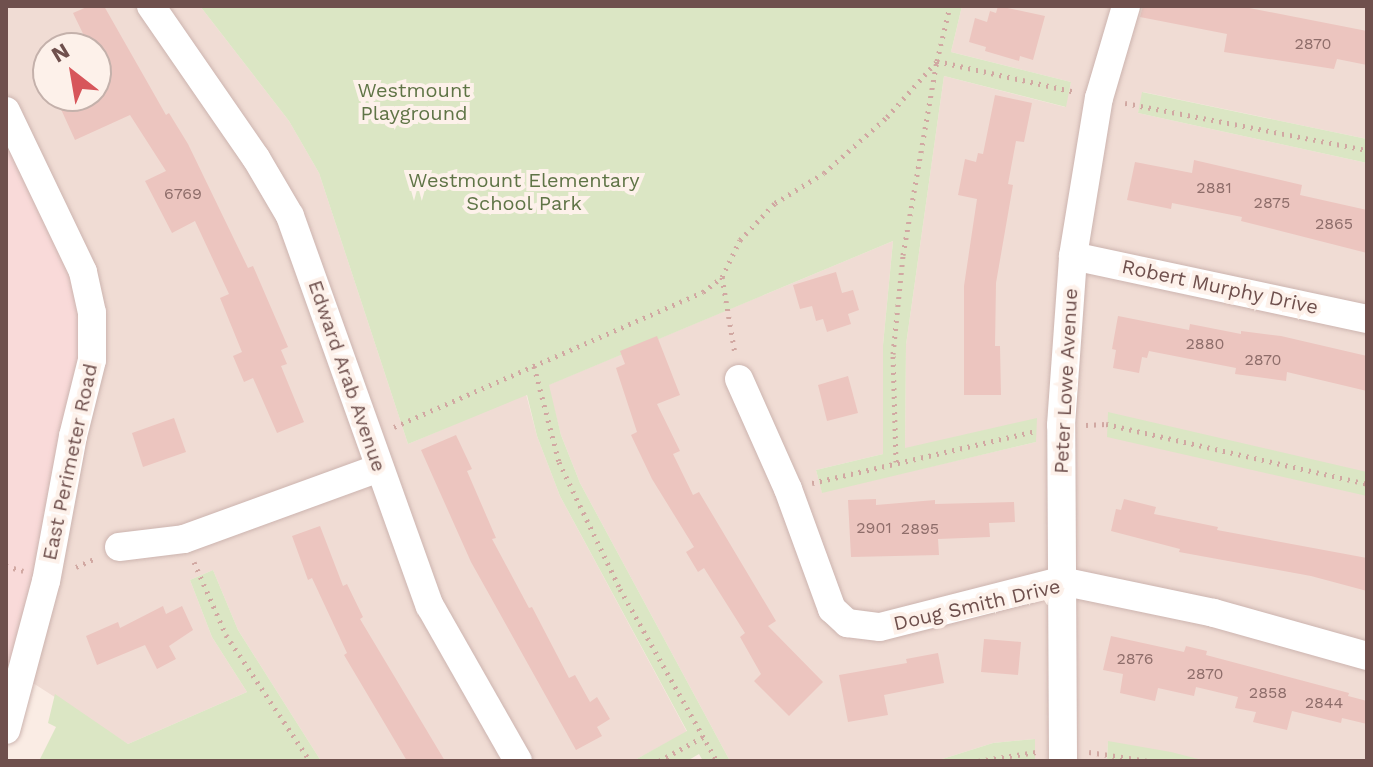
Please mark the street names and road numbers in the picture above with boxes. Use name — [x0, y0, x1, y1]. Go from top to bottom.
street label: Robert Murphy Drive — [1119, 254, 1321, 320]
street label: Edward Arab Avenue — [303, 276, 391, 476]
street label: Peter Lowe Avenue — [1049, 287, 1083, 475]
street label: East Perimeter Road — [37, 361, 103, 563]
street label: Doug Smith Drive — [891, 574, 1063, 636]

